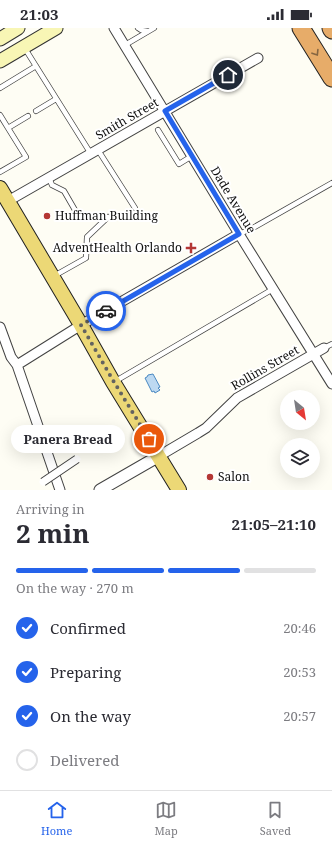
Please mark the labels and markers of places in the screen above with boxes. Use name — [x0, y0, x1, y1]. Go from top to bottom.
pin — [211, 58, 245, 92]
place label: Huffman Building — [55, 207, 159, 224]
marker: Huffman Building — [42, 211, 52, 221]
place label: AdventHealth Orlando — [53, 239, 182, 256]
marker: AdventHealth Orlando — [185, 242, 197, 254]
pin — [132, 422, 166, 456]
callout: Panera Bread — [11, 425, 125, 453]
place label: Salon — [218, 468, 250, 485]
marker: Salon — [205, 472, 215, 482]

